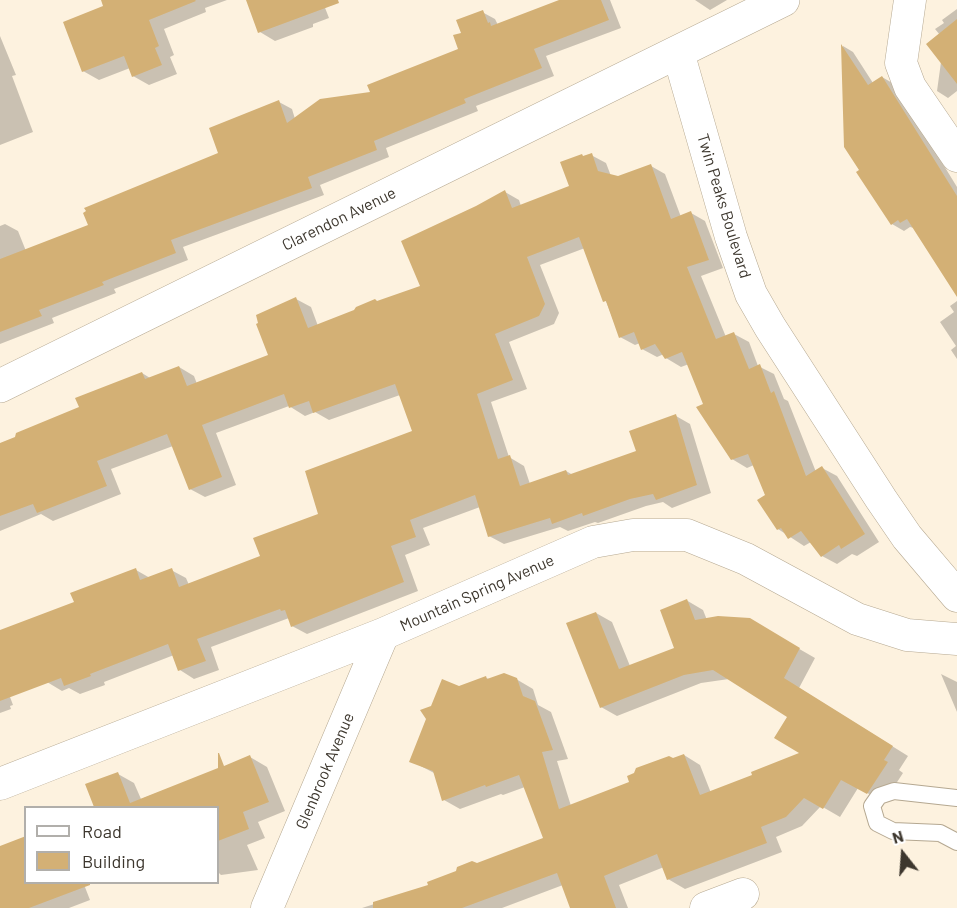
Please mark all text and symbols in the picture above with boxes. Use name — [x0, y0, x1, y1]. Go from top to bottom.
street label: Twin Peaks Boulevard — [693, 131, 755, 281]
street label: Clarendon Avenue — [279, 183, 399, 255]
street label: Mountain Spring Avenue — [397, 550, 557, 636]
street label: Glenbrook Avenue — [292, 710, 358, 832]
legend — [24, 806, 219, 884]
text: Road — [82, 820, 122, 842]
north arrow — [873, 824, 933, 884]
text: N — [890, 826, 905, 847]
text: Building — [82, 850, 145, 872]

